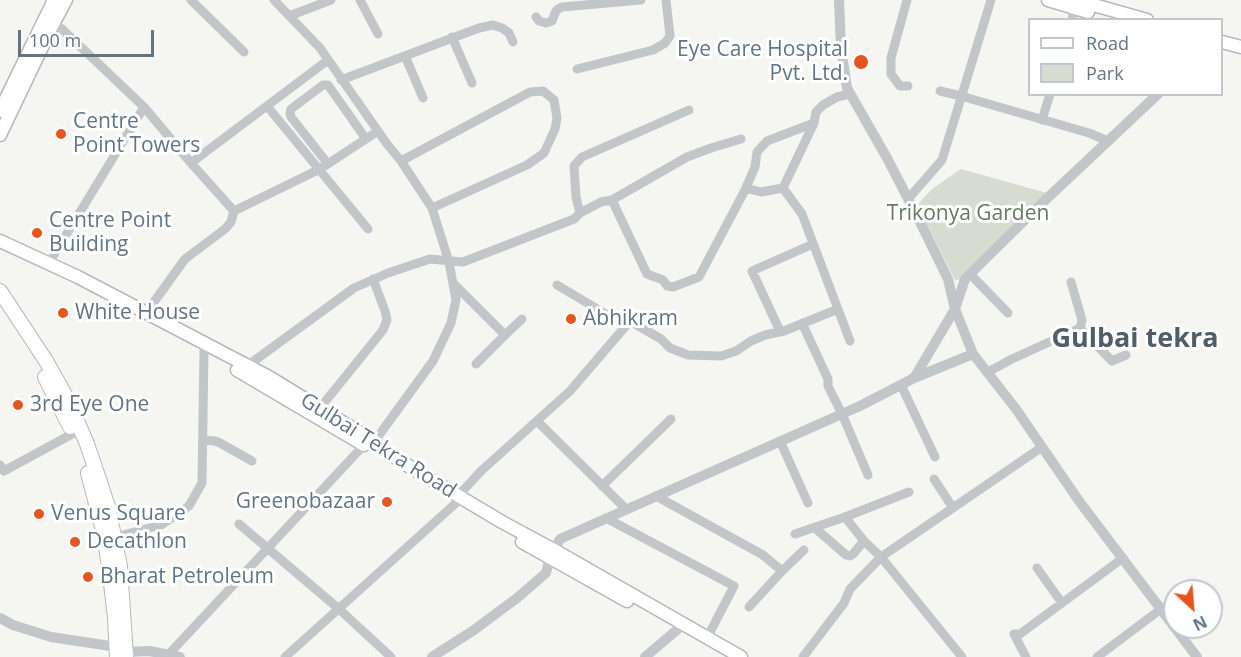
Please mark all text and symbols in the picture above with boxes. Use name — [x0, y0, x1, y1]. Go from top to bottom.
scale bar — [21, 18, 158, 56]
legend — [1028, 18, 1223, 96]
text: 100 m — [29, 28, 81, 52]
text: Road — [1086, 31, 1129, 55]
place label: Eye Care Hospital Pvt. Ltd. — [677, 37, 848, 87]
marker: Eye Care Hospital Pvt. Ltd. — [852, 53, 870, 71]
text: Park — [1086, 61, 1124, 85]
place label: Centre Point Towers — [73, 109, 200, 159]
marker: Centre Point Towers — [54, 127, 68, 141]
park label: Trikonya Garden — [887, 201, 1049, 227]
place label: Centre Point Building — [49, 208, 171, 258]
marker: Centre Point Building — [30, 226, 44, 240]
place label: White House — [75, 300, 200, 326]
marker: White House — [56, 306, 70, 320]
place label: Abhikram — [583, 306, 678, 332]
marker: Abhikram — [564, 312, 578, 326]
district label: Gulbai tekra — [1051, 323, 1219, 355]
street label: Gulbai Tekra Road — [295, 388, 461, 504]
place label: 3rd Eye One — [30, 392, 149, 418]
marker: 3rd Eye One — [11, 398, 25, 412]
place label: Greenobazaar — [236, 489, 375, 515]
marker: Greenobazaar — [380, 495, 394, 509]
place label: Venus Square — [51, 501, 186, 527]
marker: Venus Square — [32, 507, 46, 521]
place label: Decathlon — [87, 529, 187, 555]
marker: Decathlon — [68, 535, 82, 549]
place label: Bharat Petroleum — [100, 564, 274, 590]
marker: Bharat Petroleum — [81, 570, 95, 584]
north arrow — [1163, 579, 1223, 639]
text: N — [1189, 611, 1211, 636]

